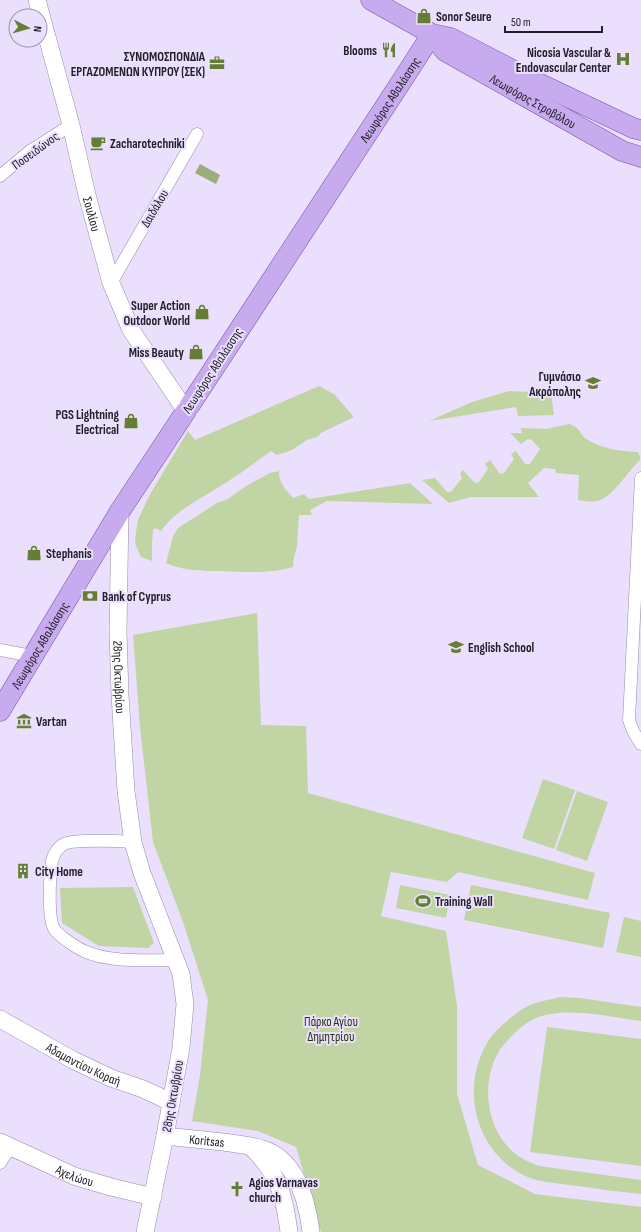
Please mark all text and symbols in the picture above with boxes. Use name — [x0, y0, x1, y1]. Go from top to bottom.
shop icon: Sonor Seure — [415, 7, 433, 25]
north arrow — [8, 8, 48, 48]
scale bar — [505, 8, 602, 34]
place label: Sonor Seure — [436, 9, 492, 25]
text: 50 m — [511, 15, 531, 30]
text: N — [31, 25, 44, 33]
restaurant icon: Blooms — [380, 41, 398, 59]
place label: Blooms — [343, 43, 377, 59]
place label: Nicosia Vascular & Endovascular Center — [516, 45, 611, 76]
place label: ΣΥΝΟΜΟΣΠΟΝΔΙΑ ΕΡΓΑΖΟΜΕΝΩΝ ΚΥΠΡΟΥ (ΣΕΚ) — [71, 49, 206, 80]
hospital icon: Nicosia Vascular & Endovascular Center — [614, 50, 632, 68]
office icon: ΣΥΝΟΜΟΣΠΟΝΔΙΑ ΕΡΓΑΖΟΜΕΝΩΝ ΚΥΠΡΟΥ (ΣΕΚ) — [208, 54, 226, 72]
street label: Λεωφόρος Αθαλάσσης — [356, 54, 424, 147]
street label: Λεωφόρος Στροβόλου — [486, 70, 579, 132]
street label: Ποσειδώνος — [9, 128, 62, 173]
cafe icon: Zacharotechniki — [89, 134, 107, 152]
place label: Zacharotechniki — [110, 136, 185, 152]
street label: Δαιδάλου — [138, 187, 172, 230]
street label: Σουλίου — [79, 195, 104, 233]
place label: Super Action Outdoor World — [124, 298, 190, 329]
shop icon: Super Action Outdoor World — [193, 303, 211, 321]
street label: Λεωφόρος Αθαλάσσης — [179, 325, 246, 417]
shop icon: Miss Beauty — [187, 343, 205, 361]
place label: Miss Beauty — [129, 345, 185, 361]
place label: Γυμνάσιο Ακρόπολης — [528, 369, 581, 400]
school or university icon: Γυμνάσιο Ακρόπολης — [584, 374, 602, 392]
place label: PGS Lightning Electrical — [55, 407, 120, 438]
shop icon: PGS Lightning Electrical — [122, 412, 140, 430]
shop icon: Stephanis — [25, 544, 43, 562]
place label: Stephanis — [46, 546, 92, 562]
bank icon: Bank of Cyprus — [81, 587, 99, 605]
place label: Bank of Cyprus — [102, 589, 171, 605]
street label: Λεωφόρος Αθαλάσσης — [8, 599, 73, 693]
school or university icon: English School — [447, 638, 465, 656]
street label: 28ης Οκτωβρίου — [109, 640, 128, 714]
place label: English School — [468, 640, 535, 656]
museum icon: Vartan — [15, 712, 33, 730]
place label: Vartan — [36, 714, 67, 730]
building icon: City Home — [14, 862, 32, 880]
place label: City Home — [35, 864, 83, 880]
sports icon: Training Wall — [414, 892, 432, 910]
place label: Training Wall — [435, 894, 493, 910]
park label: Πάρκο Αγίου Δημητρίου — [304, 1014, 358, 1045]
street label: Αδαμαντίου Κοραή — [42, 1039, 122, 1090]
street label: 28ης Οκτωβρίου — [159, 1059, 187, 1133]
street label: Koritsas — [188, 1132, 225, 1151]
street label: Αχελώου — [52, 1161, 95, 1190]
place label: Agios Varnavas church — [248, 1175, 318, 1206]
church icon: Agios Varnavas church — [228, 1180, 246, 1198]

